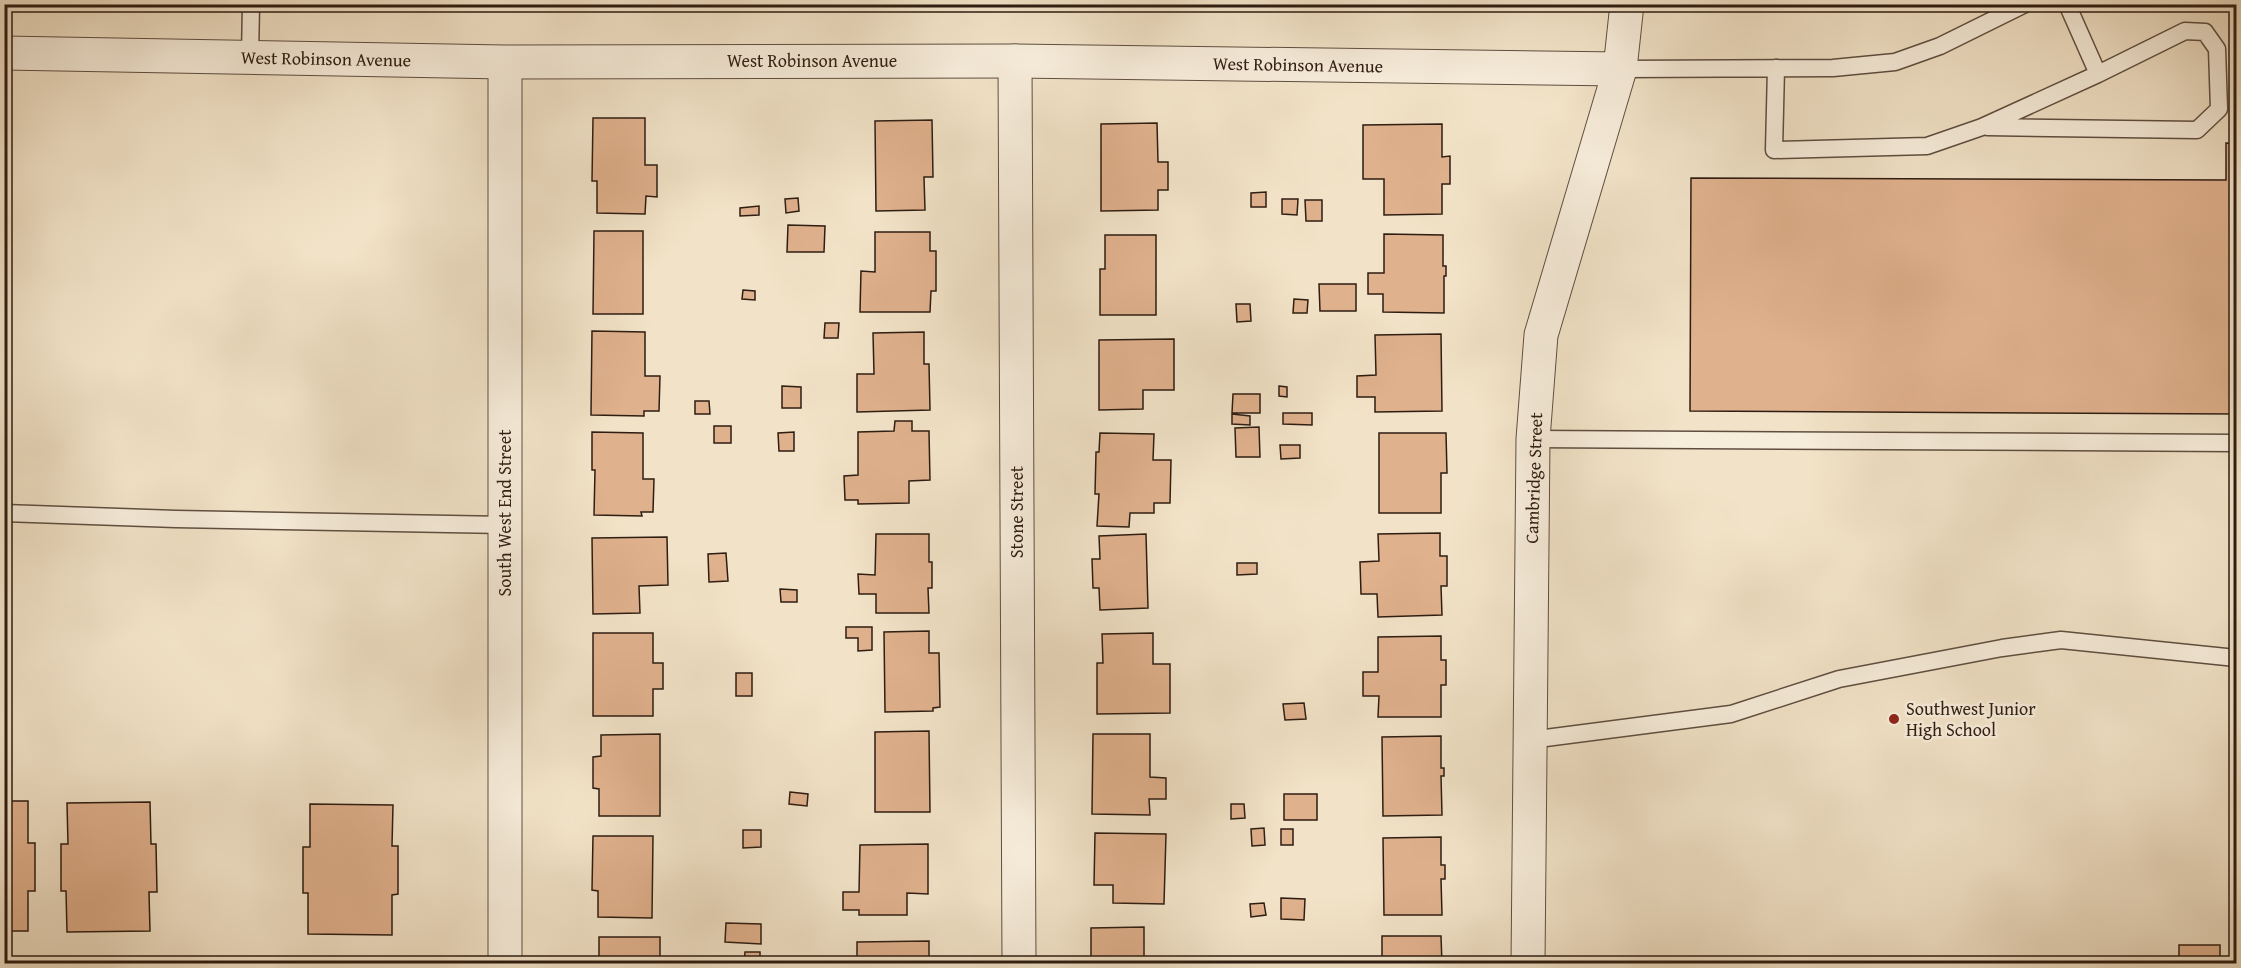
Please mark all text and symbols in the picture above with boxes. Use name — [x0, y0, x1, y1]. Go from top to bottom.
street label: West Robinson Avenue — [241, 44, 411, 73]
street label: West Robinson Avenue — [727, 47, 897, 74]
street label: West Robinson Avenue — [1213, 50, 1383, 79]
street label: Cambridge Street — [1518, 411, 1549, 544]
street label: South West End Street — [491, 429, 518, 596]
street label: Stone Street — [1003, 465, 1030, 558]
place label: Southwest Junior High School — [1906, 695, 2036, 743]
marker: Southwest Junior High School — [1887, 712, 1901, 726]

